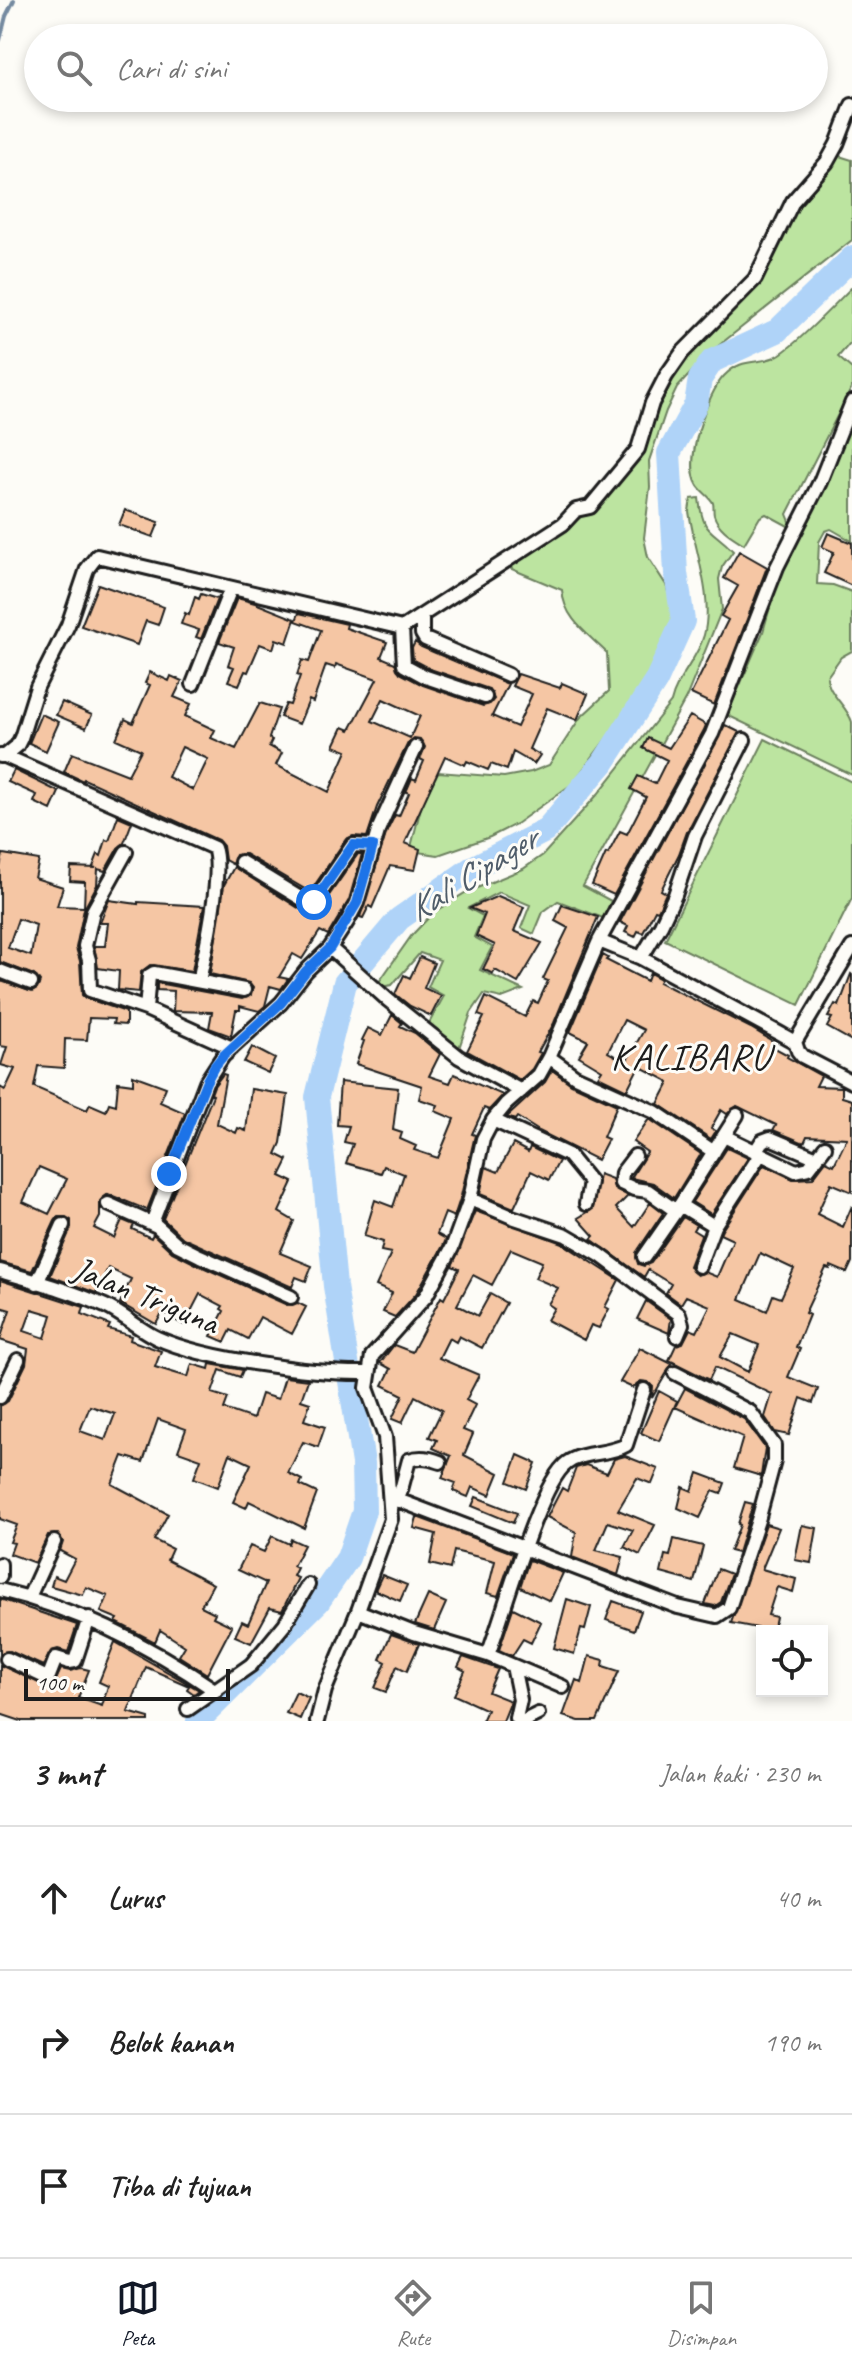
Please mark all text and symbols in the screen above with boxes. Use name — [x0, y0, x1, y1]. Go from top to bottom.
search box — [24, 24, 828, 112]
icon: search — [52, 46, 96, 90]
text: Cari di sini — [116, 49, 227, 87]
water label: Kali Cipager — [398, 813, 551, 932]
route start — [296, 884, 332, 920]
district label: KALIBARU — [611, 1033, 776, 1080]
route end — [151, 1156, 187, 1192]
street label: Jalan Triguna — [65, 1246, 227, 1345]
map controls — [756, 1625, 828, 1697]
button: locate — [756, 1625, 828, 1697]
scale bar — [24, 1665, 230, 1701]
text: 100 m — [36, 1669, 83, 1697]
text: 3 mnt — [32, 1752, 102, 1795]
text: Jalan kaki · 230 m — [660, 1757, 820, 1790]
icon: ahead — [32, 1876, 76, 1920]
text: Lurus — [108, 1879, 163, 1917]
text: 40 m — [776, 1882, 820, 1915]
icon: right — [32, 2020, 76, 2064]
text: Belok kanan — [108, 2023, 233, 2061]
text: 190 m — [764, 2026, 820, 2059]
icon: arrive — [32, 2164, 76, 2208]
text: Tiba di tujuan — [108, 2167, 251, 2205]
tab: Peta — [116, 2276, 160, 2352]
tab: Rute — [391, 2276, 435, 2352]
tab: Disimpan — [667, 2276, 736, 2352]

